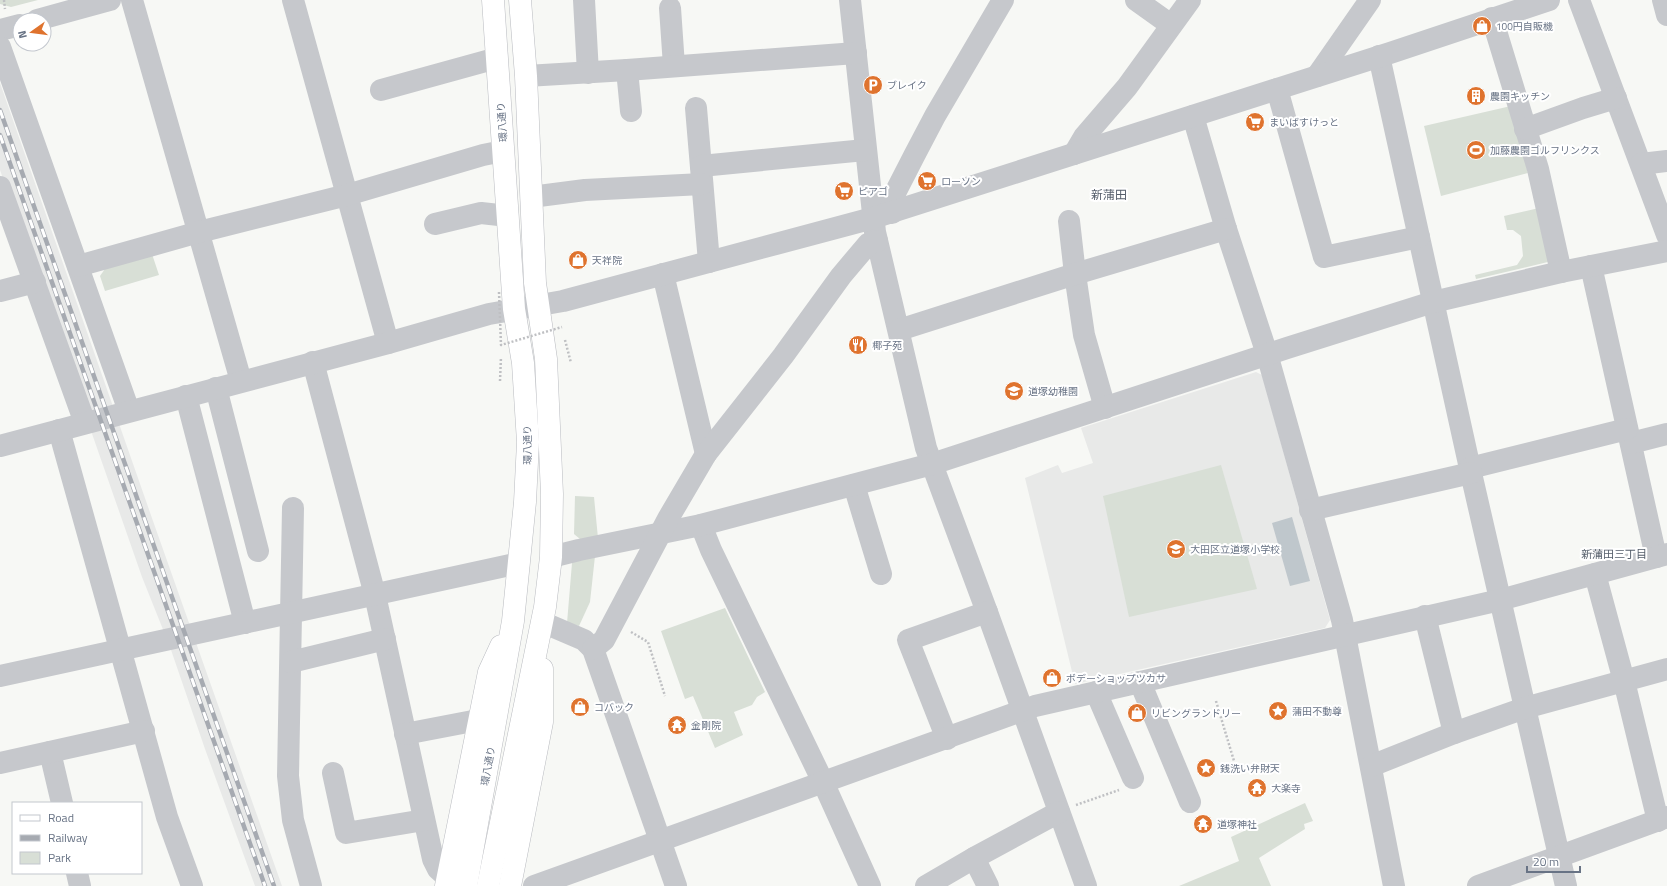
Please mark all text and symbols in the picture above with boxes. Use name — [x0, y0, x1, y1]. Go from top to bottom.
north arrow — [12, 12, 52, 52]
shop icon: 100円自販機 — [1471, 15, 1493, 37]
place label: 100円自販機 — [1496, 19, 1553, 34]
text: N — [14, 29, 31, 40]
parking icon: ブレイク — [862, 74, 884, 96]
place label: ブレイク — [887, 78, 927, 93]
building icon: 農園キッチン — [1465, 85, 1487, 107]
place label: 農園キッチン — [1490, 89, 1550, 104]
street label: 環八通り — [493, 102, 511, 142]
supermarket icon: まいばすけっと — [1244, 111, 1266, 133]
place label: まいばすけっと — [1269, 115, 1339, 130]
sports icon: 加藤農園ゴルフリンクス — [1465, 139, 1487, 161]
place label: 加藤農園ゴルフリンクス — [1490, 143, 1600, 158]
supermarket icon: ローソン — [916, 170, 938, 192]
place label: ローソン — [941, 174, 981, 189]
supermarket icon: ピアゴ — [833, 180, 855, 202]
place label: ピアゴ — [858, 184, 888, 199]
district label: 新蒲田 — [1091, 185, 1127, 204]
shop icon: 天祥院 — [567, 249, 589, 271]
place label: 天祥院 — [592, 253, 622, 268]
restaurant icon: 椰子苑 — [847, 334, 869, 356]
place label: 椰子苑 — [872, 338, 902, 353]
school or university icon: 道塚幼稚園 — [1003, 380, 1025, 402]
place label: 道塚幼稚園 — [1028, 384, 1078, 399]
street label: 環八通り — [520, 425, 535, 465]
school or university icon: 大田区立道塚小学校 — [1165, 538, 1187, 560]
place label: 大田区立道塚小学校 — [1190, 542, 1280, 557]
district label: 新蒲田三丁目 — [1581, 546, 1647, 562]
shop icon: ボデーショップツカサ — [1041, 667, 1063, 689]
place label: ボデーショップツカサ — [1066, 671, 1166, 686]
shop icon: コバック — [569, 696, 591, 718]
place label: コバック — [594, 700, 634, 715]
place icon: 蒲田不動尊 — [1267, 700, 1289, 722]
shop icon: リビングランドリー — [1126, 702, 1148, 724]
place label: 蒲田不動尊 — [1292, 704, 1342, 719]
place label: リビングランドリー — [1151, 706, 1241, 721]
temple icon: 金剛院 — [666, 714, 688, 736]
place label: 金剛院 — [691, 718, 721, 733]
street label: 環八通り — [477, 745, 499, 787]
place icon: 銭洗い弁財天 — [1195, 757, 1217, 779]
place label: 銭洗い弁財天 — [1220, 761, 1280, 776]
temple icon: 大楽寺 — [1246, 777, 1268, 799]
place label: 大楽寺 — [1271, 781, 1301, 796]
legend — [12, 802, 142, 874]
text: Road — [48, 808, 74, 827]
temple icon: 道塚神社 — [1192, 813, 1214, 835]
place label: 道塚神社 — [1217, 817, 1257, 832]
text: Railway — [48, 828, 88, 847]
text: Park — [48, 848, 71, 867]
scale bar — [1527, 848, 1580, 874]
text: 20 m — [1533, 852, 1559, 871]

